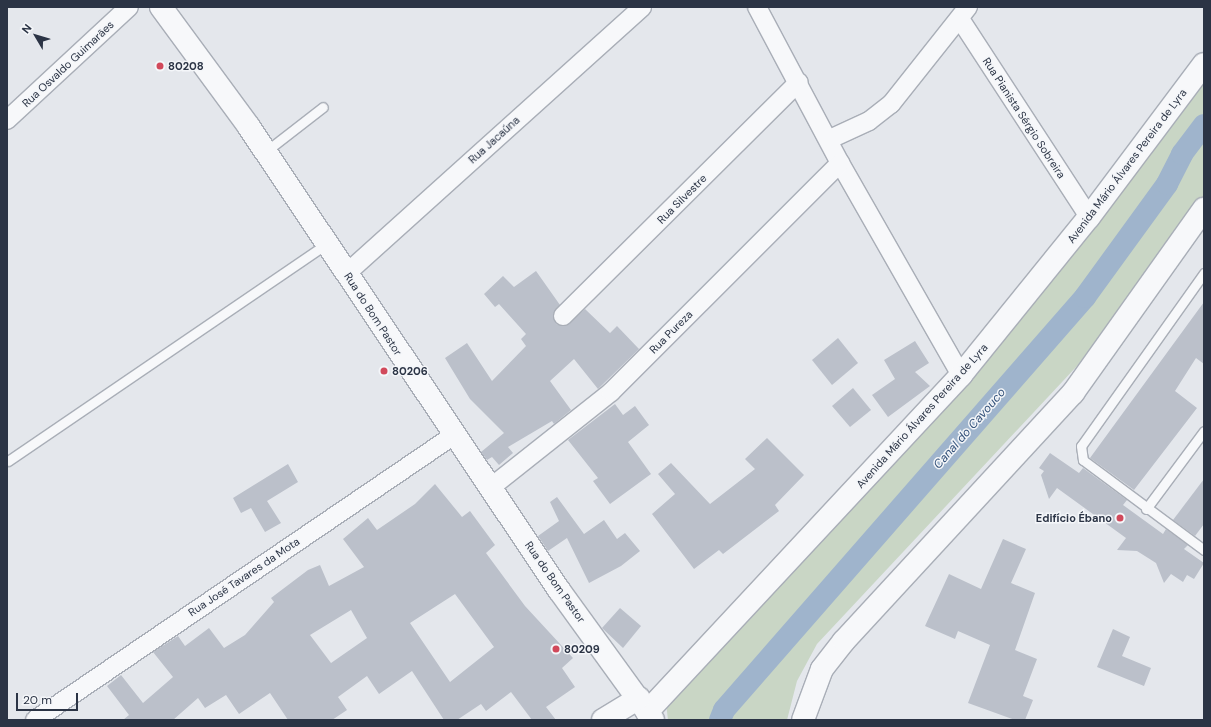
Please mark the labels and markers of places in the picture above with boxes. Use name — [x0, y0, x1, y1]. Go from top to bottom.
place label: 80208 — [168, 59, 204, 73]
marker: 80208 — [155, 61, 165, 71]
place label: 80206 — [392, 364, 428, 378]
marker: 80206 — [379, 366, 389, 376]
place label: Edifício Ébano — [1036, 511, 1112, 525]
marker: Edifício Ébano — [1115, 513, 1125, 523]
place label: 80209 — [564, 642, 600, 656]
marker: 80209 — [551, 644, 561, 654]

